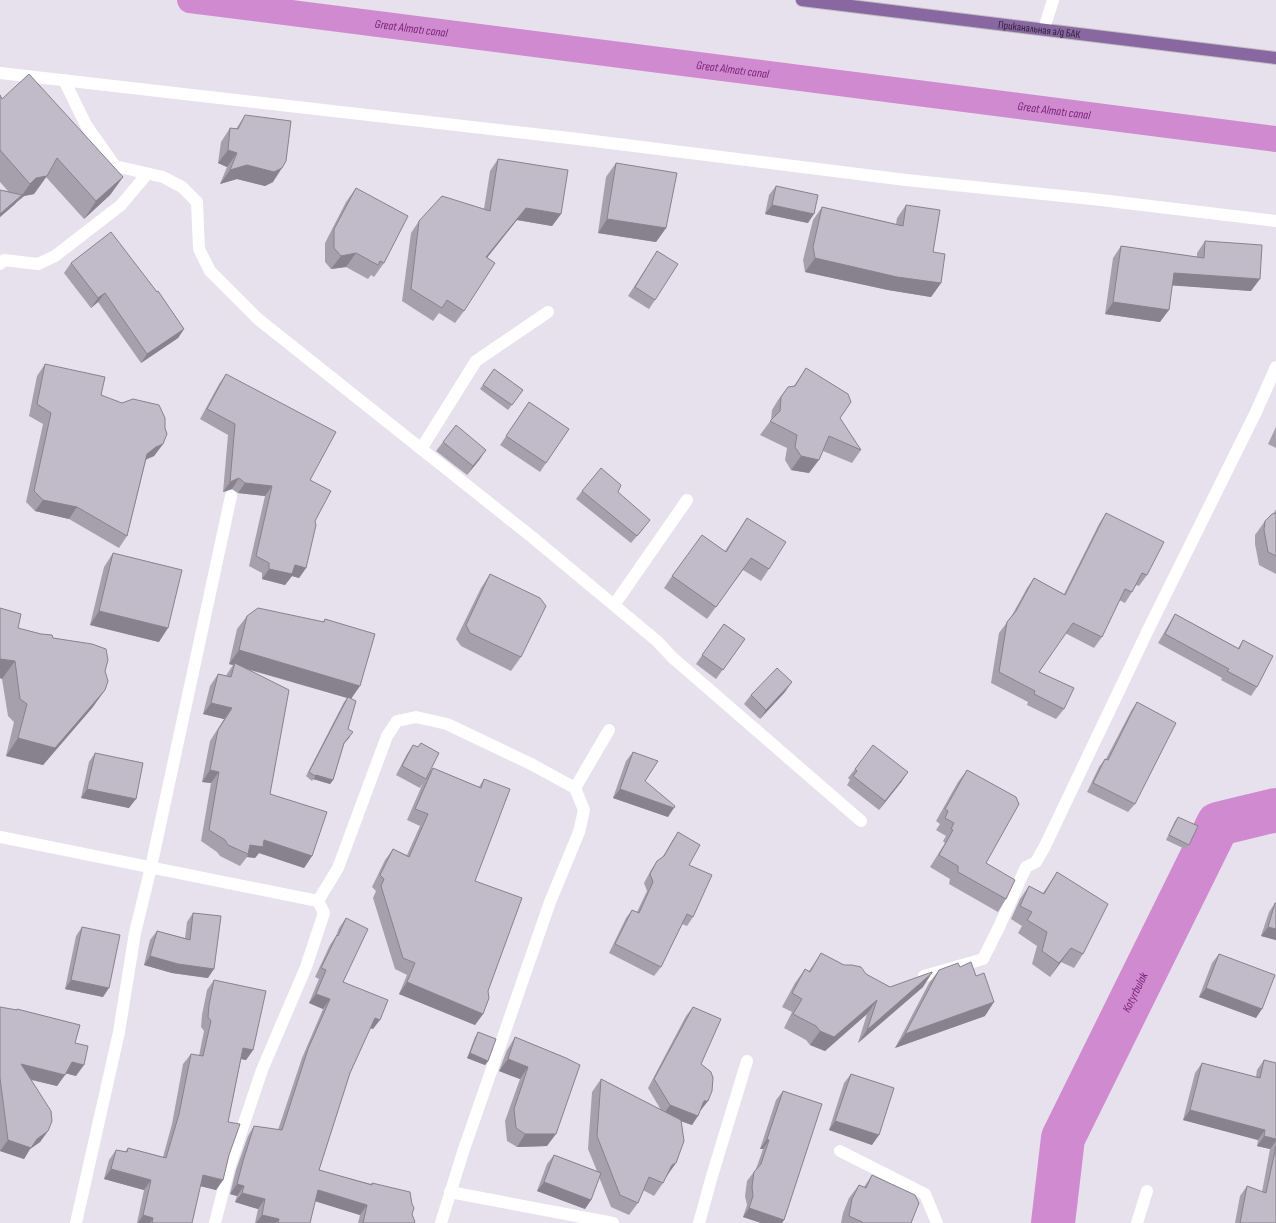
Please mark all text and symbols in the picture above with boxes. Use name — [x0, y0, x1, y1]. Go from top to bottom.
water label: Great Almatı canal — [374, 17, 449, 41]
street label: Приканальная а/д БАК — [997, 18, 1081, 41]
water label: Great Almatı canal — [695, 58, 771, 82]
water label: Great Almatı canal — [1017, 99, 1092, 123]
water label: Kotyrbulak — [1119, 970, 1152, 1015]

